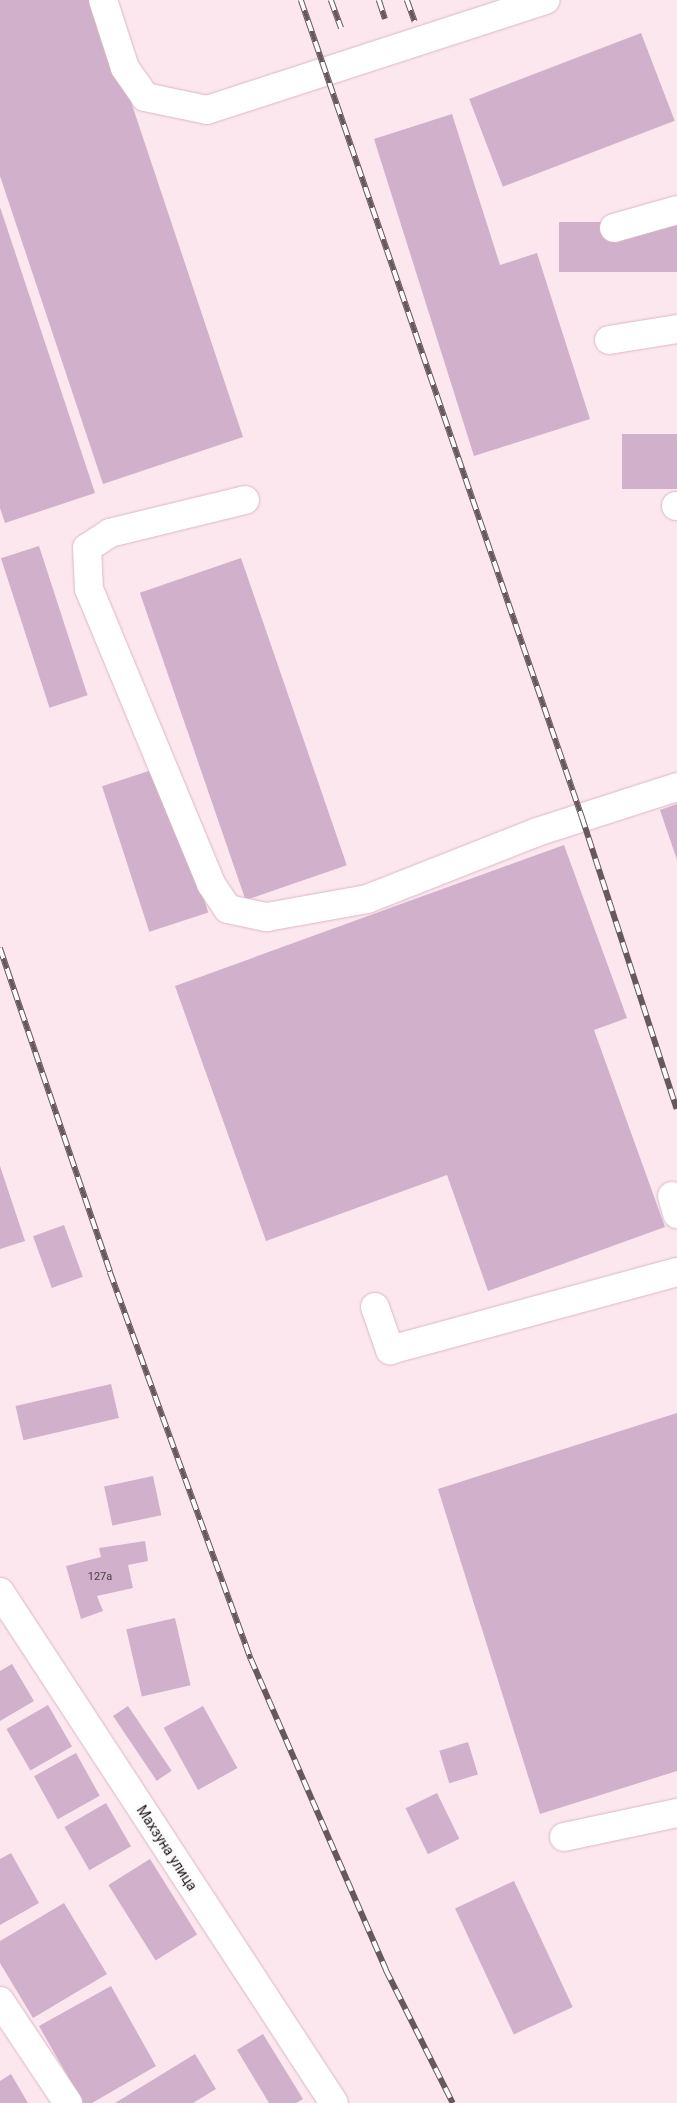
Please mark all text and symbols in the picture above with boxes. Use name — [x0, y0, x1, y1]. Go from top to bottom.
house number: 127а — [88, 1570, 112, 1584]
street label: Махзуна улица — [133, 1802, 201, 1894]

